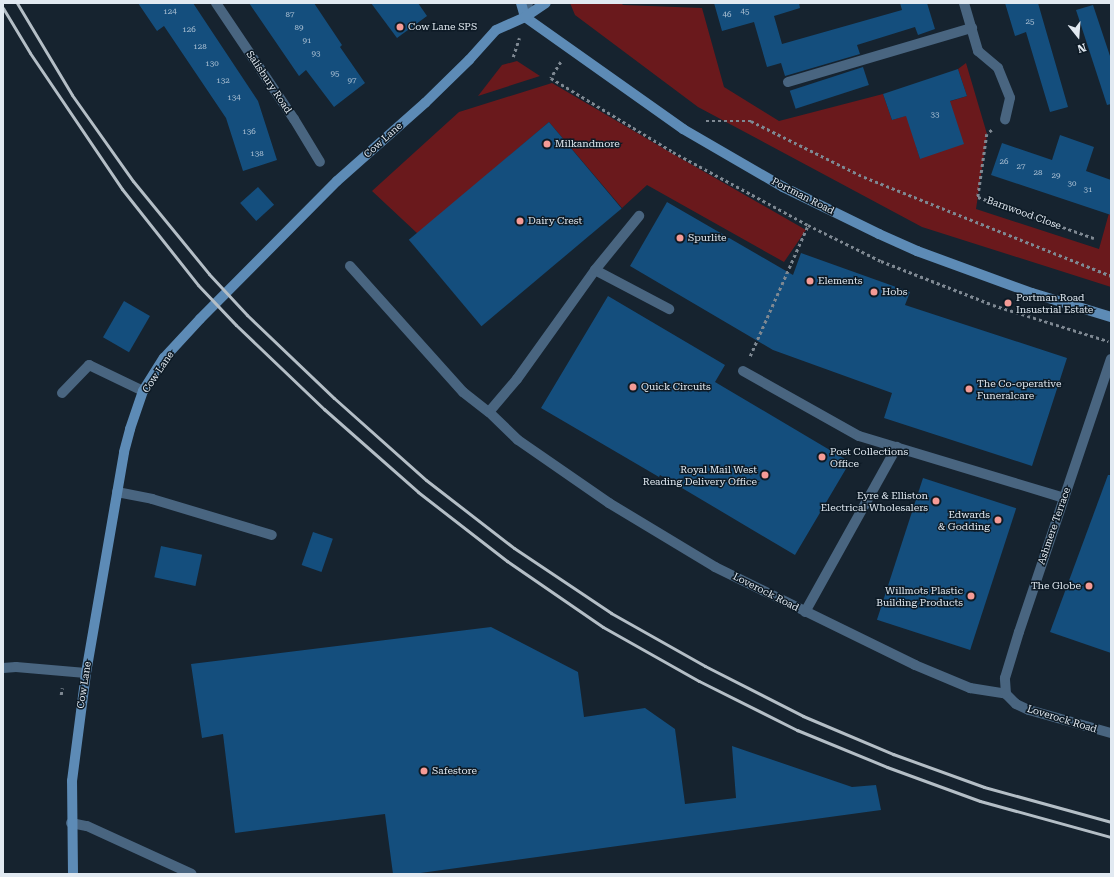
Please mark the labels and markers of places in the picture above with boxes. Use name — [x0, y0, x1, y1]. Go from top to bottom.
place label: Cow Lane SPS — [408, 21, 477, 33]
marker: Cow Lane SPS — [395, 22, 405, 32]
place label: Milkandmore — [555, 138, 620, 150]
marker: Milkandmore — [542, 139, 552, 149]
place label: Dairy Crest — [528, 215, 582, 227]
marker: Dairy Crest — [515, 216, 525, 226]
place label: Spurlite — [688, 232, 727, 244]
marker: Spurlite — [675, 233, 685, 243]
place label: Elements — [818, 275, 863, 287]
marker: Elements — [805, 276, 815, 286]
place label: Hobs — [882, 286, 908, 298]
marker: Hobs — [869, 287, 879, 297]
place label: Portman Road Insustrial Estate — [1016, 291, 1093, 314]
marker: Portman Road Insustrial Estate — [1003, 298, 1013, 308]
place label: The Co-operative Funeralcare — [977, 377, 1061, 400]
place label: Quick Circuits — [641, 381, 711, 393]
marker: Quick Circuits — [628, 382, 638, 392]
marker: The Co-operative Funeralcare — [964, 384, 974, 394]
place label: Post Collections Office — [830, 445, 908, 468]
marker: Post Collections Office — [817, 452, 827, 462]
place label: Royal Mail West Reading Delivery Office — [643, 463, 757, 486]
marker: Royal Mail West Reading Delivery Office — [760, 470, 770, 480]
place label: Eyre & Elliston Electrical Wholesalers — [821, 489, 928, 512]
marker: Eyre & Elliston Electrical Wholesalers — [931, 496, 941, 506]
place label: Edwards & Godding — [938, 508, 990, 532]
marker: Edwards & Godding — [993, 515, 1003, 525]
place label: The Globe — [1031, 580, 1081, 592]
marker: The Globe — [1084, 581, 1094, 591]
place label: Willmots Plastic Building Products — [876, 584, 963, 608]
marker: Willmots Plastic Building Products — [966, 591, 976, 601]
place label: Safestore — [432, 765, 477, 777]
marker: Safestore — [419, 766, 429, 776]

